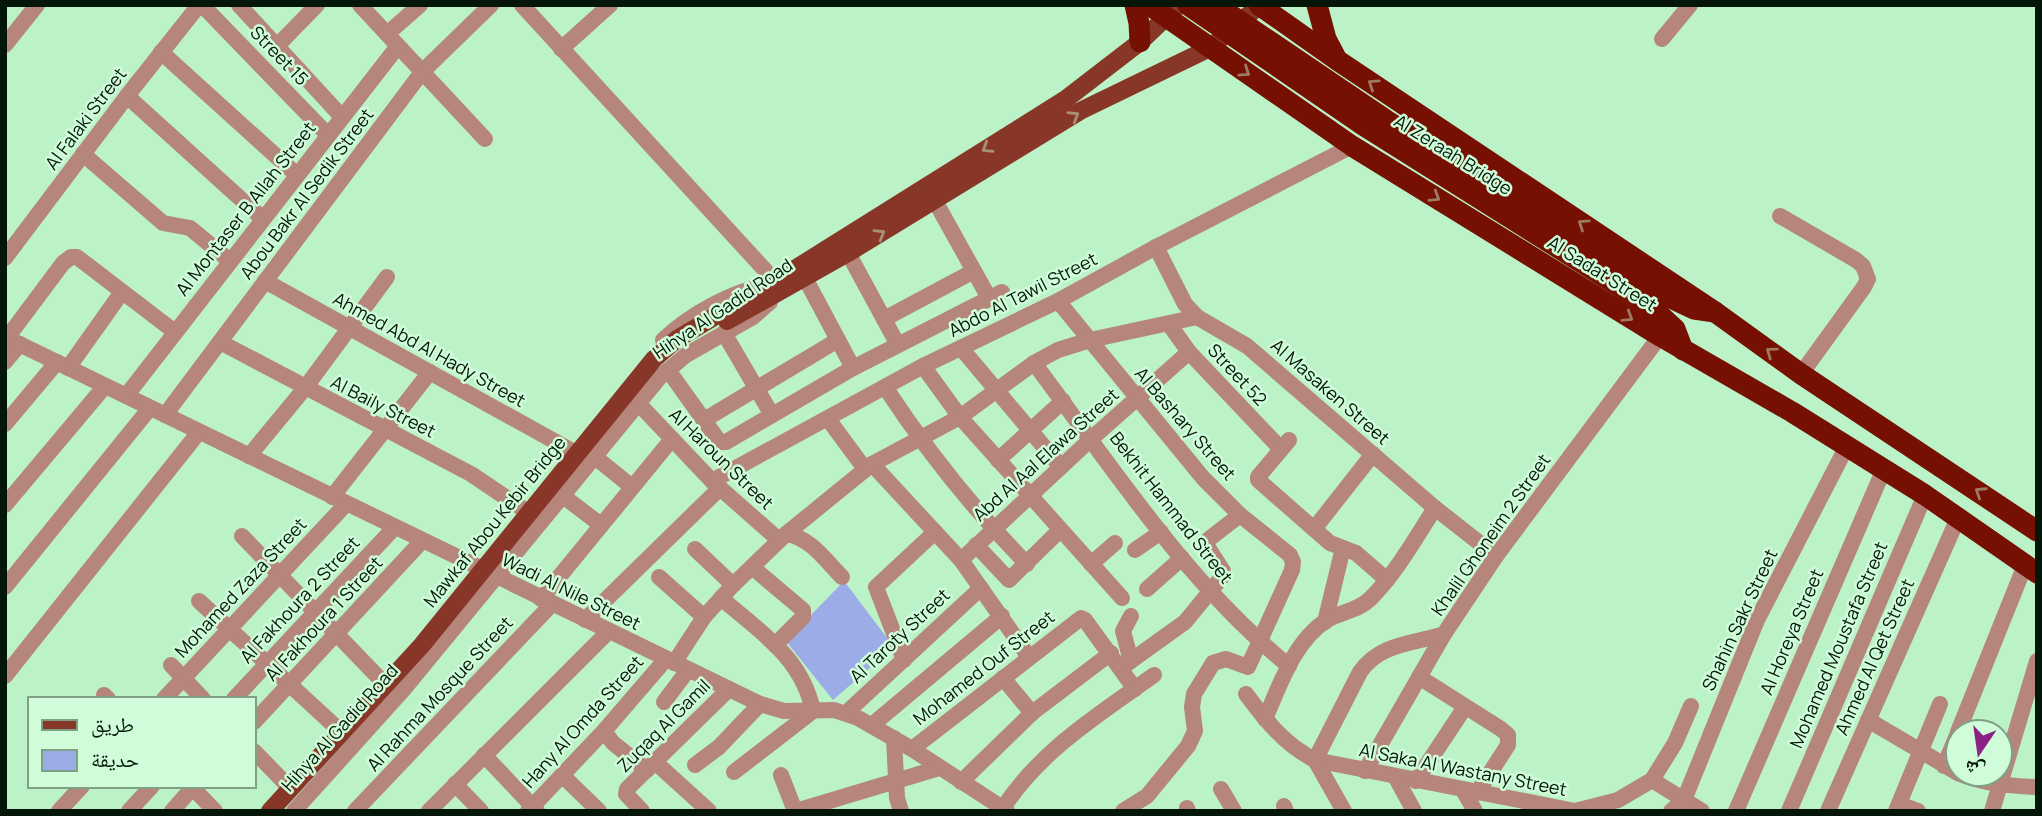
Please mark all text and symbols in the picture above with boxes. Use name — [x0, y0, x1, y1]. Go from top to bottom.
street label: Street 15 — [245, 20, 314, 90]
street label: Al Falaki Street — [39, 63, 131, 174]
one-way arrow — [1237, 64, 1250, 76]
one-way arrow — [1368, 80, 1381, 93]
street label: Abou Bakr Al Sedik Street — [234, 103, 378, 284]
street label: Al Zeraah Bridge — [1390, 108, 1517, 200]
one-way arrow — [1066, 111, 1079, 124]
street label: Al Montaser B Allah Street — [170, 116, 321, 300]
one-way arrow — [982, 140, 995, 153]
one-way arrow — [1427, 189, 1440, 202]
one-way arrow — [1578, 220, 1591, 232]
one-way arrow — [872, 229, 885, 242]
street label: Al Sadat Street — [1543, 230, 1662, 316]
street label: Abdo Al Tawil Street — [944, 246, 1101, 342]
street label: Hihya Al Gadid Road — [648, 252, 797, 364]
street label: Ahmed Abd Al Hady Street — [329, 286, 530, 412]
one-way arrow — [1621, 308, 1634, 321]
street label: Al Masaken Street — [1266, 333, 1395, 449]
street label: Street 52 — [1203, 338, 1273, 411]
one-way arrow — [1766, 348, 1779, 360]
street label: Al Bashary Street — [1130, 362, 1242, 485]
street label: Al Baily Street — [327, 369, 440, 443]
street label: Abd Al Aal Elawa Street — [967, 382, 1123, 526]
street label: Al Haroun Street — [664, 402, 779, 514]
street label: Bekhit Hammad Street — [1105, 427, 1239, 588]
street label: Mawkaf Abou Kebir Bridge — [418, 431, 571, 612]
street label: Khalil Ghoneim 2 Street — [1425, 449, 1555, 620]
one-way arrow — [1975, 488, 1988, 501]
street label: Mohamed Zaza Street — [169, 512, 311, 662]
street label: Al Fakhoura 2 Street — [234, 531, 364, 668]
street label: Mohamed Moustafa Street — [1784, 538, 1893, 752]
street label: Shahin Sakr Street — [1696, 545, 1783, 694]
street label: Wadi Al Nile Street — [498, 547, 645, 635]
street label: Al Fakhoura 1 Street — [259, 551, 387, 686]
street label: Al Horeya Street — [1754, 565, 1828, 698]
street label: Ahmed Al Qet Street — [1829, 575, 1919, 738]
street label: Al Taroty Street — [844, 583, 955, 688]
street label: Mohamed Ouf Street — [908, 604, 1059, 730]
street label: Al Rahma Mosque Street — [361, 611, 517, 776]
street label: Hany Al Omda Street — [516, 650, 648, 793]
street label: Hihya Al Gadid Road — [276, 658, 403, 796]
street label: Zuqaq Al Gamil — [612, 674, 715, 777]
legend — [28, 697, 256, 788]
text: طريق — [91, 710, 134, 738]
north arrow — [1944, 718, 2014, 788]
street label: Al Saka Al Wastany Street — [1357, 737, 1569, 801]
text: حديقة — [91, 745, 139, 773]
text: ش — [1962, 755, 1988, 784]

